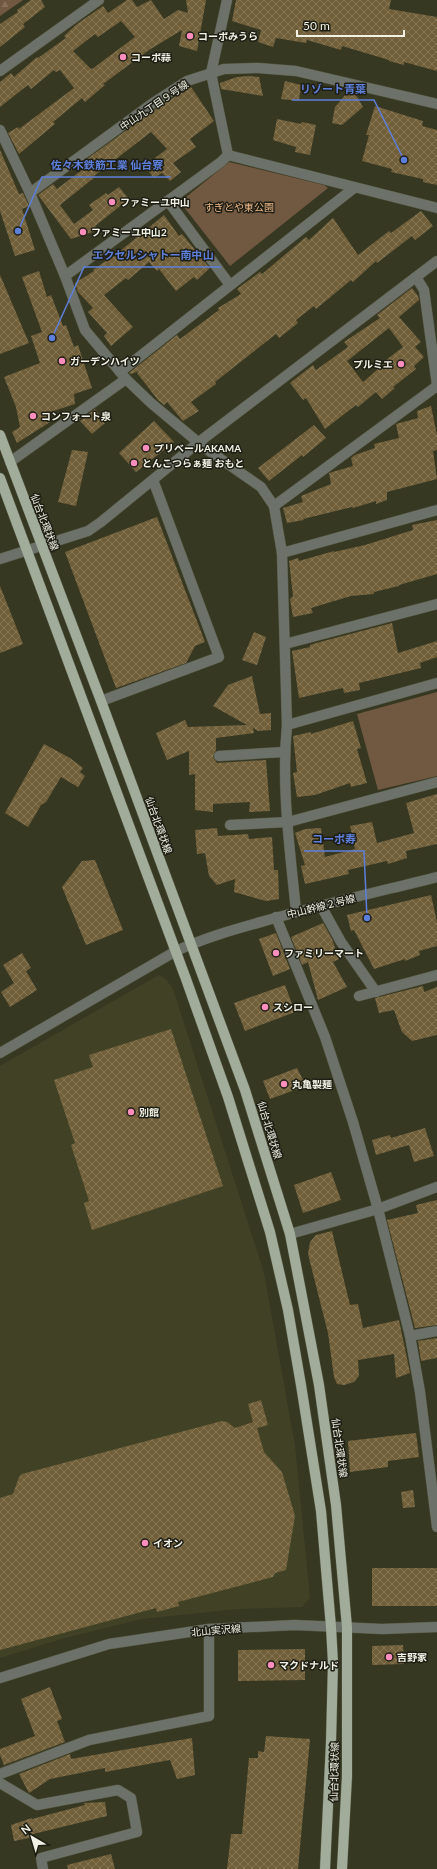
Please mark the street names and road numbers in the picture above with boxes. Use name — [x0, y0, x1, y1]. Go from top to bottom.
street label: 中山九丁目９号線 — [117, 78, 191, 132]
street label: 仙台北環状線 — [29, 492, 61, 552]
street label: 仙台北環状線 — [143, 795, 175, 855]
street label: 中山幹線２号線 — [286, 892, 356, 920]
street label: 仙台北環状線 — [255, 1100, 285, 1160]
street label: 仙台北環状線 — [330, 1417, 350, 1479]
street label: 北山実沢線 — [191, 1622, 241, 1638]
street label: 仙台北環状線 — [327, 1742, 341, 1802]

